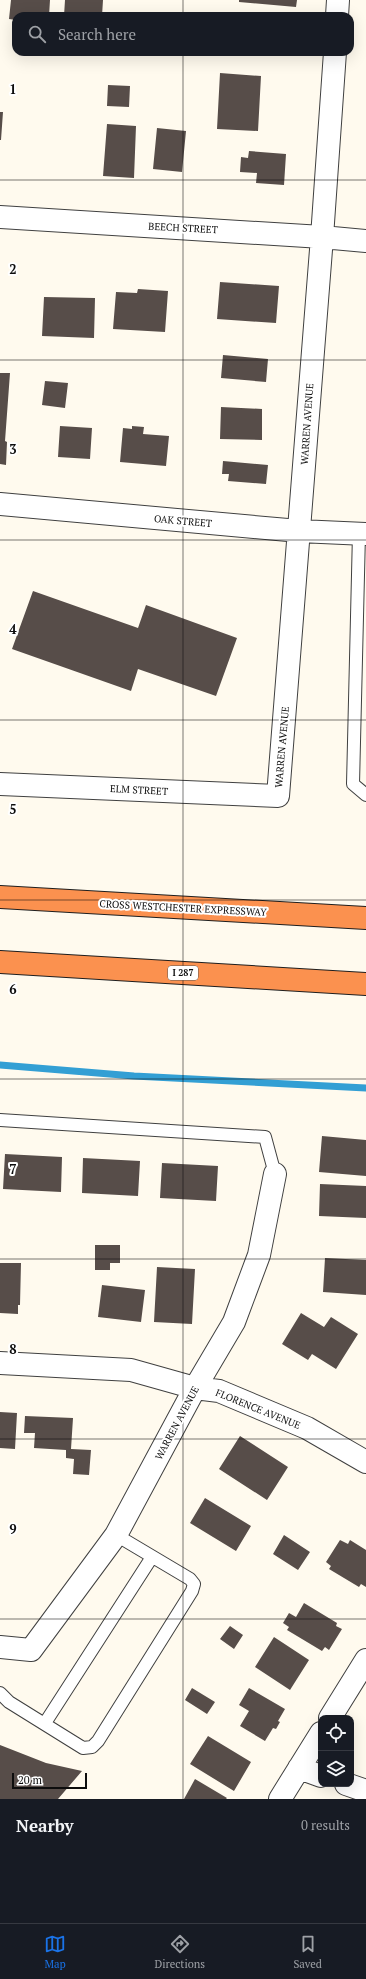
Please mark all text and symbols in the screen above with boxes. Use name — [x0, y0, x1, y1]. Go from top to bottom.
search box — [12, 12, 354, 56]
icon: search — [26, 23, 48, 45]
text: Search here — [58, 24, 136, 44]
text: 1 — [9, 80, 17, 98]
street label: BEECH STREET — [148, 220, 218, 236]
text: 2 — [9, 260, 17, 278]
street label: WARREN AVENUE — [298, 383, 316, 465]
text: 3 — [9, 440, 17, 458]
street label: OAK STREET — [153, 512, 213, 530]
text: 4 — [9, 620, 17, 638]
street label: WARREN AVENUE — [272, 706, 292, 788]
street label: ELM STREET — [110, 782, 168, 798]
text: 5 — [9, 800, 17, 818]
street label: CROSS WESTCHESTER EXPRESSWAY — [99, 897, 267, 919]
road number: I 287 — [168, 966, 198, 980]
text: 6 — [9, 980, 17, 998]
text: 7 — [9, 1160, 17, 1178]
text: 8 — [9, 1340, 17, 1358]
street label: WARREN AVENUE — [152, 1384, 202, 1462]
street label: FLORENCE AVENUE — [214, 1386, 303, 1432]
text: 9 — [9, 1520, 17, 1538]
map controls — [318, 1715, 354, 1787]
button: locate — [318, 1715, 354, 1751]
button: layers — [318, 1751, 354, 1787]
scale bar — [12, 1771, 87, 1790]
text: 20 m — [18, 1773, 42, 1787]
text: Nearby — [16, 1814, 74, 1837]
text: 0 results — [301, 1816, 350, 1834]
tab: Map — [44, 1933, 66, 1971]
tab: Directions — [154, 1933, 205, 1971]
tab: Saved — [293, 1933, 322, 1971]

